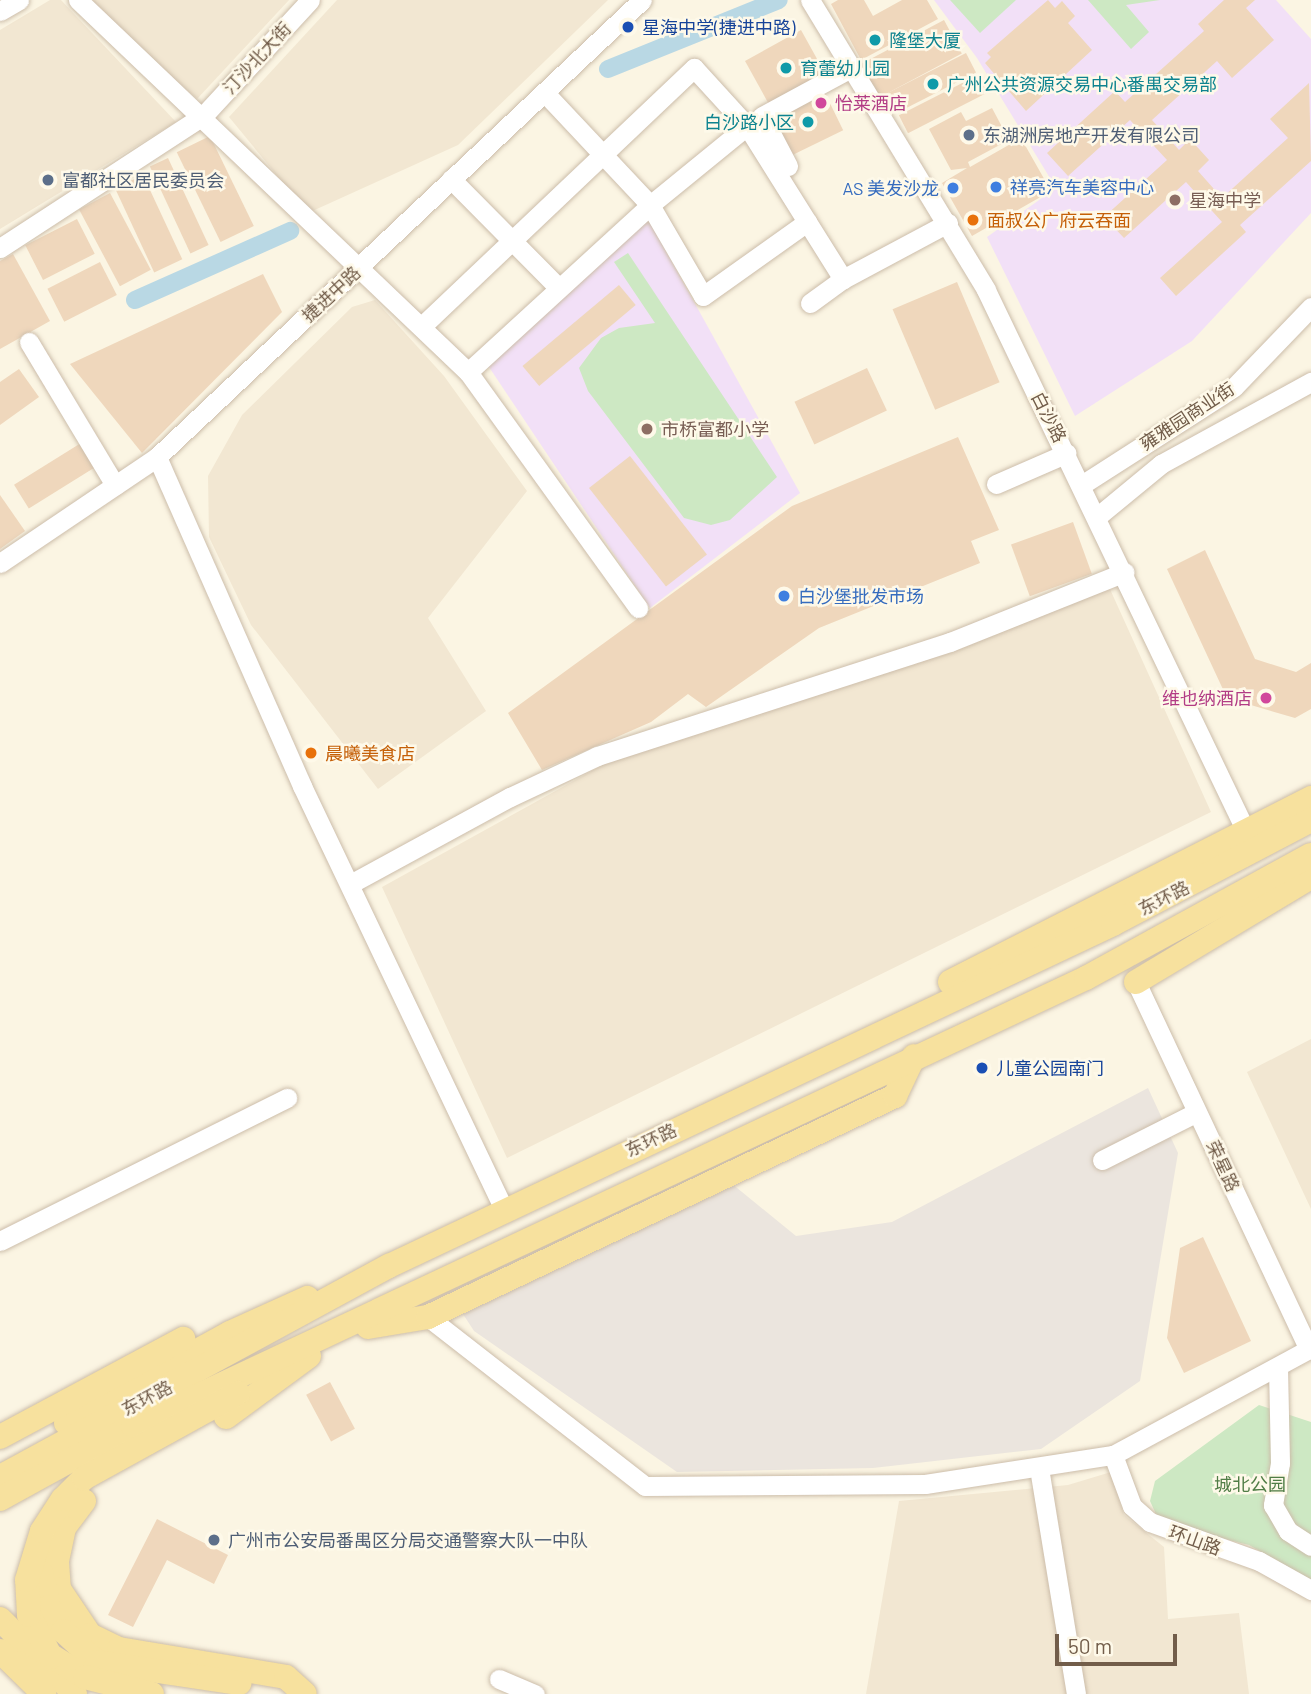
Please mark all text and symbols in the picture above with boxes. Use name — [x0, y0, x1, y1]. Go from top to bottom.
place label: 星海中学(捷进中路) — [642, 16, 795, 38]
street label: 汀沙北大街 — [218, 18, 296, 98]
marker: 星海中学(捷进中路) — [620, 19, 636, 35]
place label: 隆堡大厦 — [889, 29, 961, 51]
marker: 隆堡大厦 — [867, 32, 883, 48]
place label: 育蕾幼儿园 — [800, 57, 890, 79]
marker: 育蕾幼儿园 — [778, 60, 794, 76]
place label: 广州公共资源交易中心番禺交易部 — [947, 73, 1217, 95]
marker: 广州公共资源交易中心番禺交易部 — [925, 76, 941, 92]
place label: 怡莱酒店 — [835, 92, 907, 114]
marker: 怡莱酒店 — [813, 95, 829, 111]
place label: 白沙路小区 — [704, 111, 794, 133]
marker: 白沙路小区 — [800, 114, 816, 130]
place label: 东湖洲房地产开发有限公司 — [983, 124, 1199, 146]
marker: 东湖洲房地产开发有限公司 — [961, 127, 977, 143]
place label: 富都社区居民委员会 — [62, 169, 224, 191]
marker: 富都社区居民委员会 — [40, 172, 56, 188]
place label: 祥亮汽车美容中心 — [1010, 176, 1154, 198]
place label: AS 美发沙龙 — [843, 177, 939, 199]
marker: 祥亮汽车美容中心 — [988, 179, 1004, 195]
marker: AS 美发沙龙 — [945, 180, 961, 196]
place label: 星海中学 — [1189, 189, 1261, 211]
marker: 星海中学 — [1167, 192, 1183, 208]
place label: 面叔公广府云吞面 — [987, 209, 1131, 231]
marker: 面叔公广府云吞面 — [965, 212, 981, 228]
street label: 捷进中路 — [297, 262, 365, 326]
street label: 雍雅园商业街 — [1136, 378, 1238, 454]
street label: 白沙路 — [1027, 388, 1071, 446]
place label: 市桥富都小学 — [661, 418, 769, 440]
marker: 市桥富都小学 — [639, 421, 655, 437]
place label: 白沙堡批发市场 — [798, 585, 924, 607]
marker: 白沙堡批发市场 — [776, 588, 792, 604]
place label: 维也纳酒店 — [1162, 687, 1252, 709]
marker: 维也纳酒店 — [1258, 690, 1274, 706]
place label: 晨曦美食店 — [325, 742, 415, 764]
marker: 晨曦美食店 — [303, 745, 319, 761]
street label: 东环路 — [1135, 876, 1193, 920]
place label: 儿童公园南门 — [996, 1057, 1104, 1079]
marker: 儿童公园南门 — [974, 1060, 990, 1076]
street label: 东环路 — [622, 1119, 680, 1161]
street label: 荣星路 — [1202, 1137, 1244, 1195]
street label: 东环路 — [118, 1376, 176, 1420]
park label: 城北公园 — [1214, 1473, 1286, 1495]
street label: 环山路 — [1166, 1521, 1224, 1559]
place label: 广州市公安局番禺区分局交通警察大队一中队 — [228, 1529, 588, 1551]
marker: 广州市公安局番禺区分局交通警察大队一中队 — [206, 1532, 222, 1548]
scale bar — [1059, 1620, 1182, 1664]
text: 50 m — [1068, 1633, 1112, 1658]

